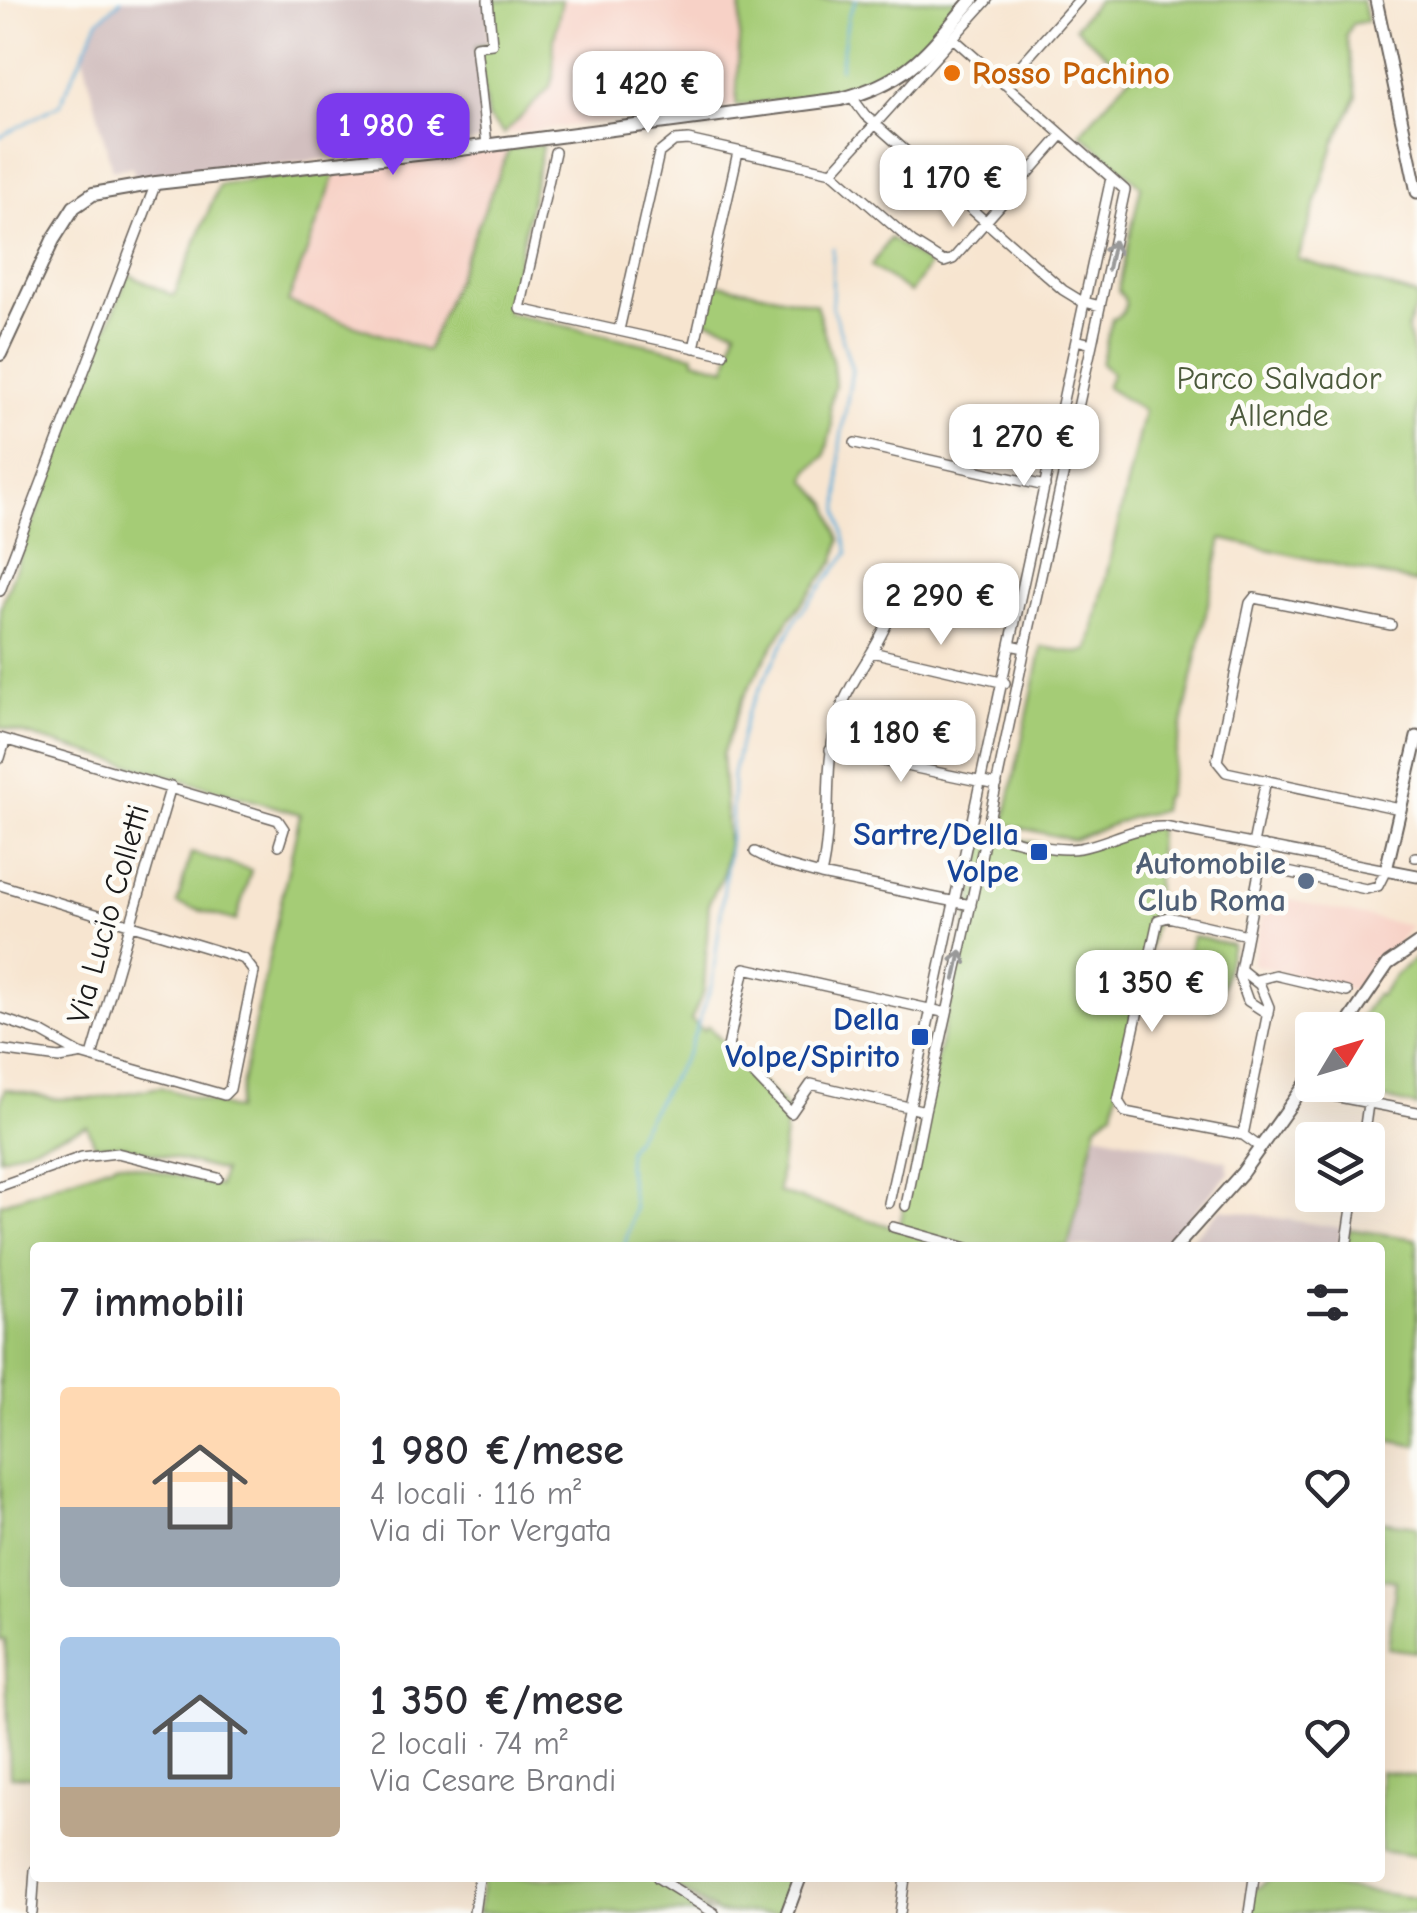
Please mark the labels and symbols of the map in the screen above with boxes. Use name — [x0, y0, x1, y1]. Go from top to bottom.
pin: 1 420 € — [556, 51, 740, 136]
place label: Rosso Pachino — [972, 55, 1170, 92]
marker: Rosso Pachino — [941, 62, 963, 84]
pin: 1 980 € — [301, 93, 485, 178]
pin: 1 170 € — [861, 145, 1045, 230]
one-way arrow — [1103, 240, 1121, 272]
park label: Parco Salvador Allende — [1177, 360, 1382, 434]
pin: 1 270 € — [932, 404, 1116, 489]
pin: 2 290 € — [849, 563, 1033, 648]
pin: 1 180 € — [809, 700, 993, 785]
street label: Via Lucio Colletti — [59, 800, 157, 1028]
place label: Sartre/Della Volpe — [853, 816, 1019, 890]
marker: Sartre/Della Volpe — [1028, 841, 1050, 863]
place label: Automobile Club Roma — [1136, 845, 1286, 919]
marker: Automobile Club Roma — [1295, 870, 1317, 892]
one-way arrow — [950, 950, 968, 982]
pin: 1 350 € — [1060, 950, 1244, 1035]
place label: Della Volpe/Spirito — [725, 1001, 900, 1075]
north arrow — [1295, 1012, 1385, 1102]
marker: Della Volpe/Spirito — [909, 1026, 931, 1048]

